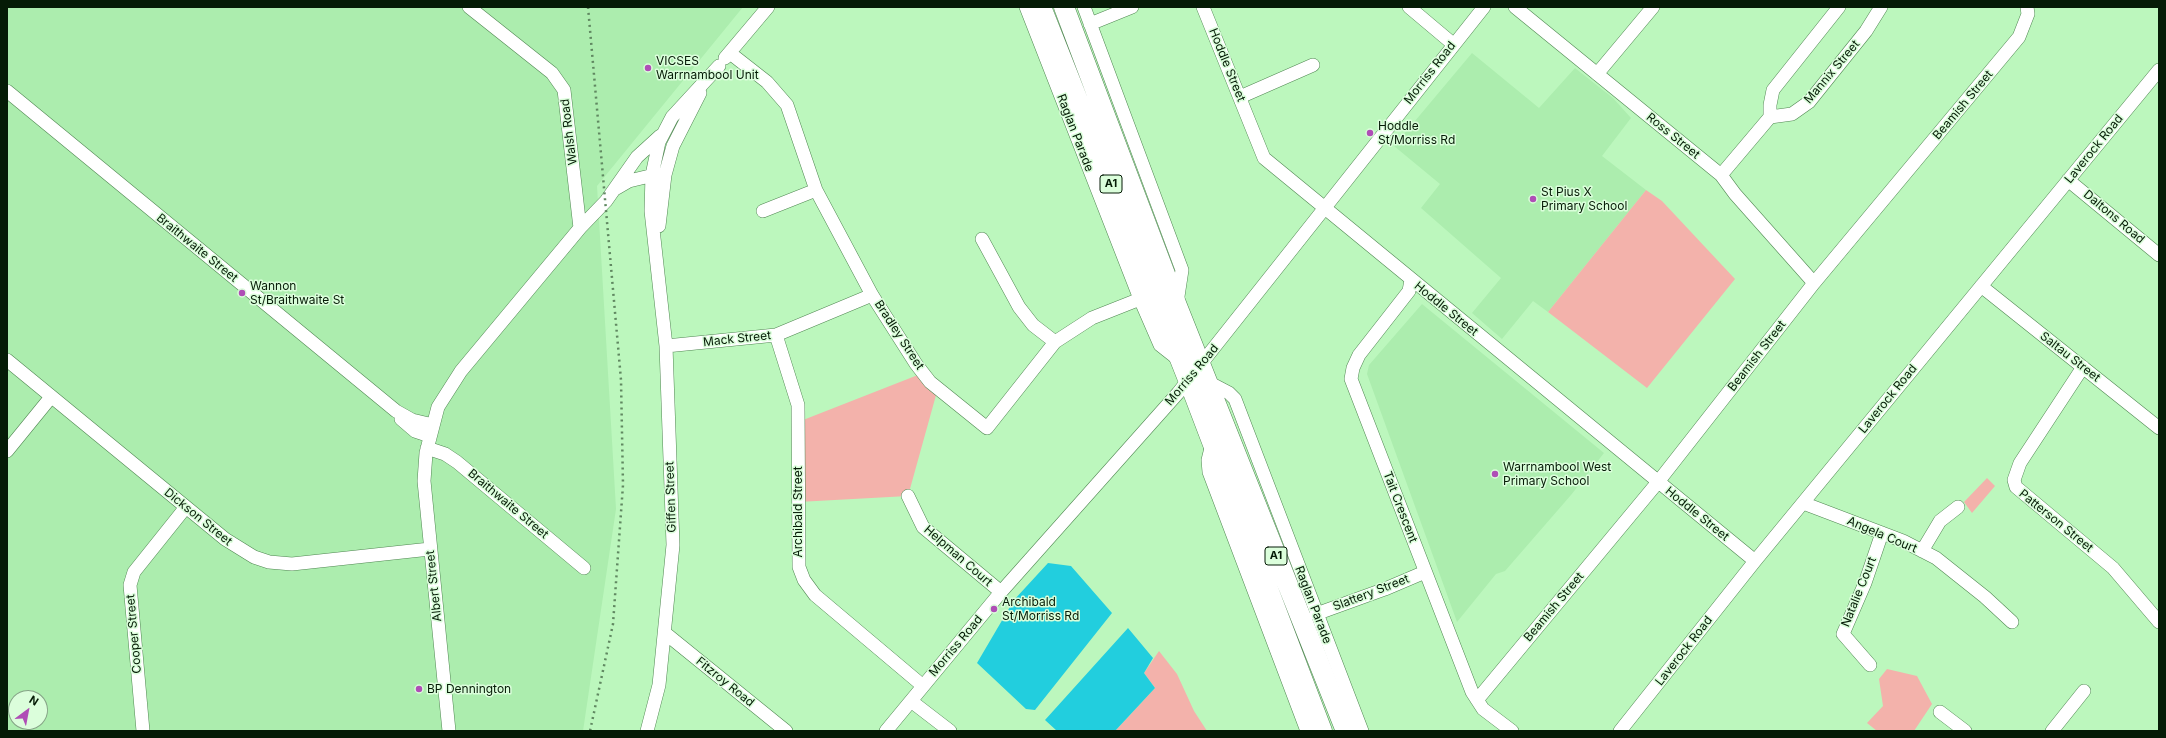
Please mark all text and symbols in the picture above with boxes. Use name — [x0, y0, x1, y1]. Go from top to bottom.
street label: Hoddle Street — [1206, 26, 1248, 104]
street label: Mannix Street — [1801, 37, 1863, 107]
street label: Morriss Road — [1401, 39, 1459, 107]
place label: VICSES Warrnambool Unit — [656, 54, 759, 82]
marker: VICSES Warrnambool Unit — [643, 63, 653, 73]
street label: Beamish Street — [1930, 68, 1996, 142]
street label: Raglan Parade — [1054, 92, 1096, 174]
street label: Walsh Road — [558, 98, 580, 166]
street label: Ross Street — [1643, 110, 1703, 162]
street label: Laverock Road — [2062, 112, 2126, 186]
place label: Hoddle St/Morriss Rd — [1378, 119, 1455, 147]
marker: Hoddle St/Morriss Rd — [1365, 128, 1375, 138]
road number: A1 — [1100, 175, 1122, 193]
place label: St Pius X Primary School — [1541, 185, 1627, 213]
street label: Daltons Road — [2081, 187, 2147, 247]
marker: St Pius X Primary School — [1528, 194, 1538, 204]
street label: Braithwaite Street — [153, 211, 241, 285]
place label: Wannon St/Braithwaite St — [250, 279, 344, 307]
street label: Hoddle Street — [1411, 279, 1481, 339]
marker: Wannon St/Braithwaite St — [237, 288, 247, 298]
street label: Bradley Street — [871, 297, 927, 373]
street label: Beamish Street — [1725, 318, 1789, 394]
street label: Mack Street — [702, 328, 772, 350]
street label: Saltau Street — [2037, 329, 2103, 385]
street label: Morriss Road — [1162, 342, 1222, 408]
street label: Laverock Road — [1856, 362, 1920, 436]
place label: Warrnambool West Primary School — [1503, 460, 1611, 488]
street label: Giffen Street — [663, 461, 679, 533]
street label: Braithwaite Street — [465, 466, 551, 542]
street label: Archibald Street — [791, 466, 805, 558]
street label: Tait Crescent — [1380, 469, 1420, 545]
marker: Warrnambool West Primary School — [1490, 469, 1500, 479]
street label: Hoddle Street — [1662, 484, 1732, 544]
street label: Dickson Street — [161, 485, 235, 549]
street label: Patterson Street — [2016, 487, 2096, 555]
street label: Angela Court — [1845, 514, 1919, 556]
street label: Helpman Court — [921, 522, 995, 590]
road number: A1 — [1265, 547, 1287, 565]
street label: Albert Street — [423, 550, 445, 622]
street label: Natalie Court — [1838, 555, 1880, 629]
street label: Raglan Parade — [1292, 564, 1334, 646]
street label: Beamish Street — [1521, 570, 1587, 644]
street label: Slattery Street — [1331, 572, 1411, 614]
street label: Cooper Street — [123, 594, 145, 674]
place label: Archibald St/Morriss Rd — [1002, 595, 1079, 623]
marker: Archibald St/Morriss Rd — [989, 604, 999, 614]
street label: Morriss Road — [926, 613, 986, 679]
street label: Laverock Road — [1652, 613, 1716, 689]
street label: Fitzroy Road — [693, 654, 757, 710]
place label: BP Dennington — [427, 682, 511, 696]
marker: BP Dennington — [414, 684, 424, 694]
north arrow — [8, 690, 48, 730]
text: N — [27, 693, 41, 709]

